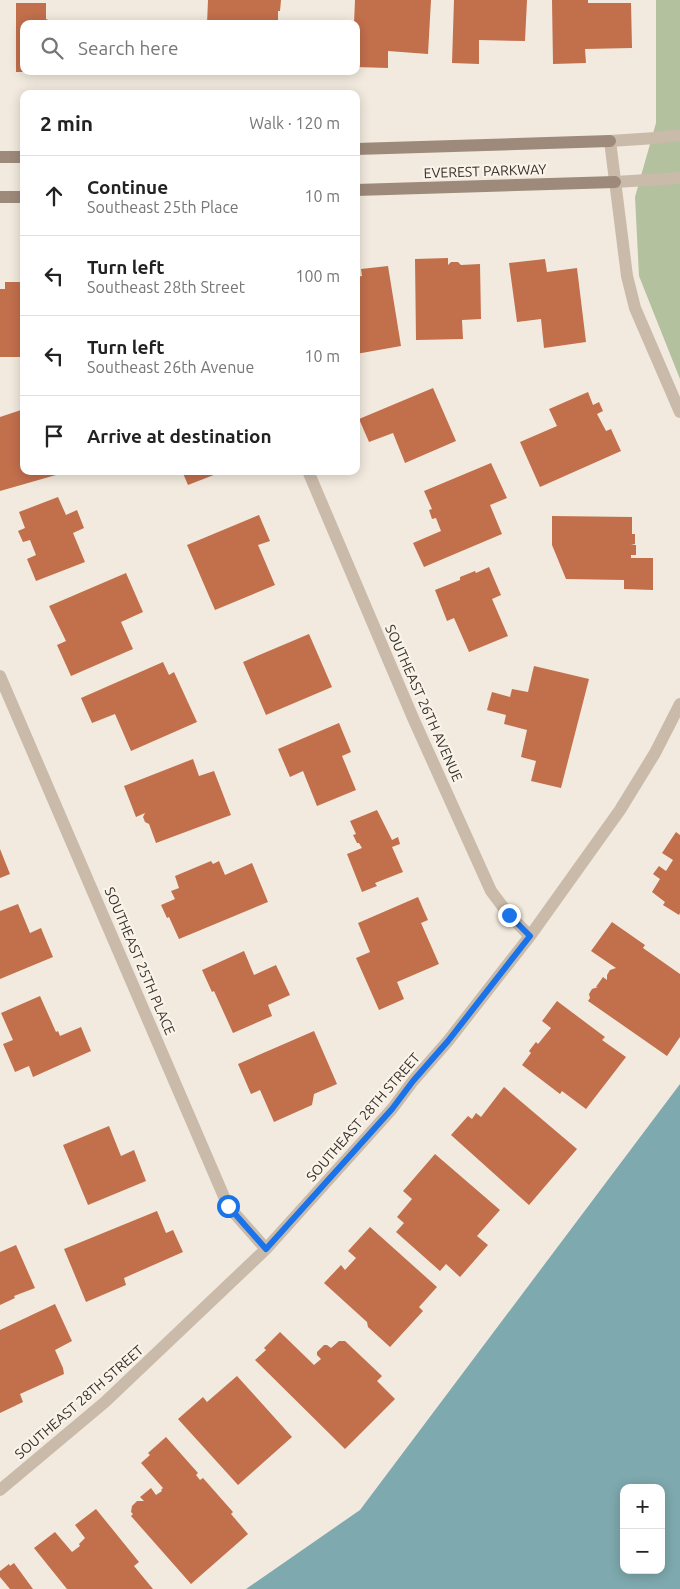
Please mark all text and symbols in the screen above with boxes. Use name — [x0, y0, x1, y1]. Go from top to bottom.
search box — [20, 20, 360, 75]
icon: search — [38, 34, 66, 62]
text: Search here — [78, 37, 178, 59]
text: 2 min — [40, 111, 93, 135]
text: Walk · 120 m — [249, 114, 340, 132]
street label: EVEREST PARKWAY — [423, 161, 547, 181]
text: Continue — [87, 176, 168, 198]
icon: ahead — [40, 182, 68, 210]
text: 10 m — [304, 187, 340, 205]
text: Southeast 25th Place — [87, 198, 239, 216]
text: Turn left — [87, 256, 165, 278]
icon: left — [40, 262, 68, 290]
text: 100 m — [295, 267, 340, 285]
text: Southeast 28th Street — [87, 278, 245, 296]
text: Turn left — [87, 336, 165, 358]
icon: left — [40, 342, 68, 370]
text: 10 m — [304, 347, 340, 365]
text: Southeast 26th Avenue — [87, 358, 254, 376]
icon: arrive — [40, 422, 68, 450]
text: Arrive at destination — [87, 425, 272, 447]
street label: SOUTHEAST 26TH AVENUE — [382, 622, 466, 784]
street label: SOUTHEAST 25TH PLACE — [102, 885, 178, 1037]
route end — [498, 904, 521, 927]
street label: SOUTHEAST 28TH STREET — [303, 1049, 423, 1184]
route start — [217, 1195, 240, 1218]
street label: SOUTHEAST 28TH STREET — [12, 1342, 147, 1462]
map controls — [620, 1484, 665, 1574]
button: + — [620, 1484, 665, 1529]
button: − — [620, 1529, 665, 1574]

